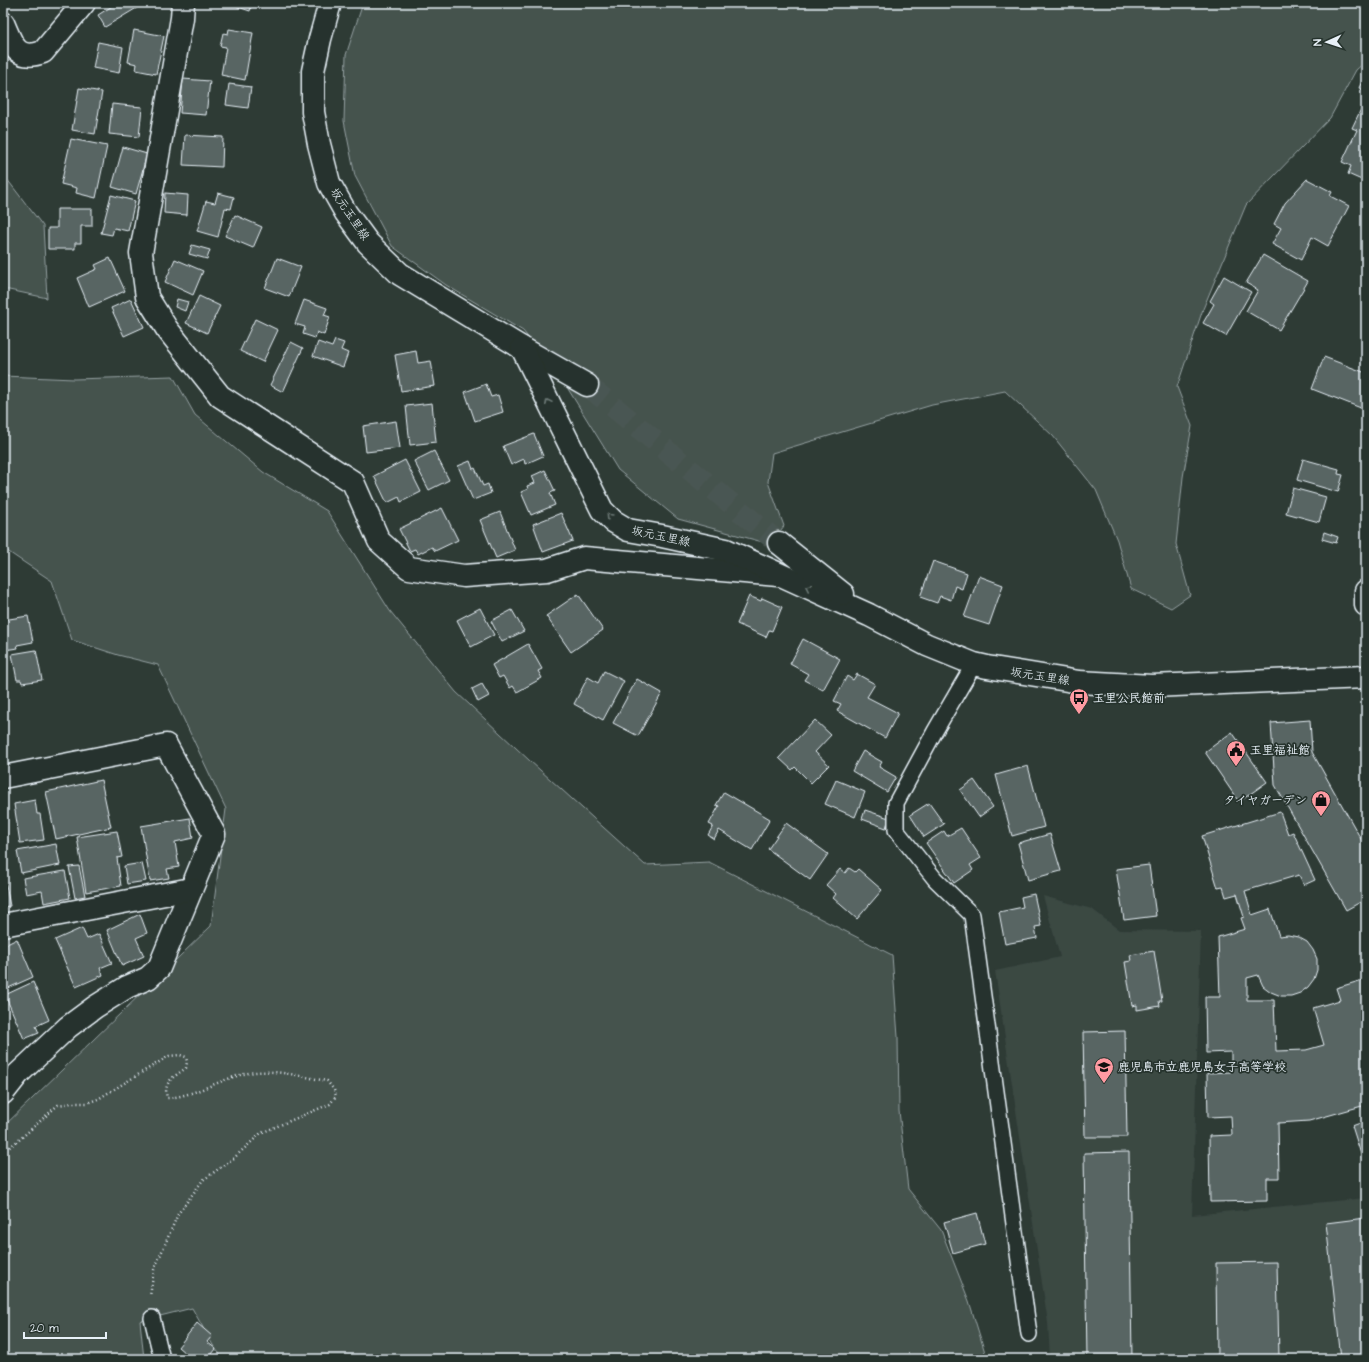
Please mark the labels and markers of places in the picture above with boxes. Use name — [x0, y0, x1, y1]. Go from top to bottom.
bus stop icon: 玉里公民館前 — [1068, 687, 1090, 715]
place label: 玉里公民館前 — [1093, 690, 1165, 707]
public building icon: 玉里福祉館 — [1225, 739, 1247, 767]
place label: 玉里福祉館 — [1250, 742, 1310, 759]
shop icon: タイヤガーデン — [1310, 789, 1332, 817]
place label: タイヤガーデン — [1223, 792, 1307, 809]
school or university icon: 鹿児島市立鹿児島女子高等学校 — [1093, 1056, 1115, 1084]
place label: 鹿児島市立鹿児島女子高等学校 — [1118, 1059, 1286, 1076]

